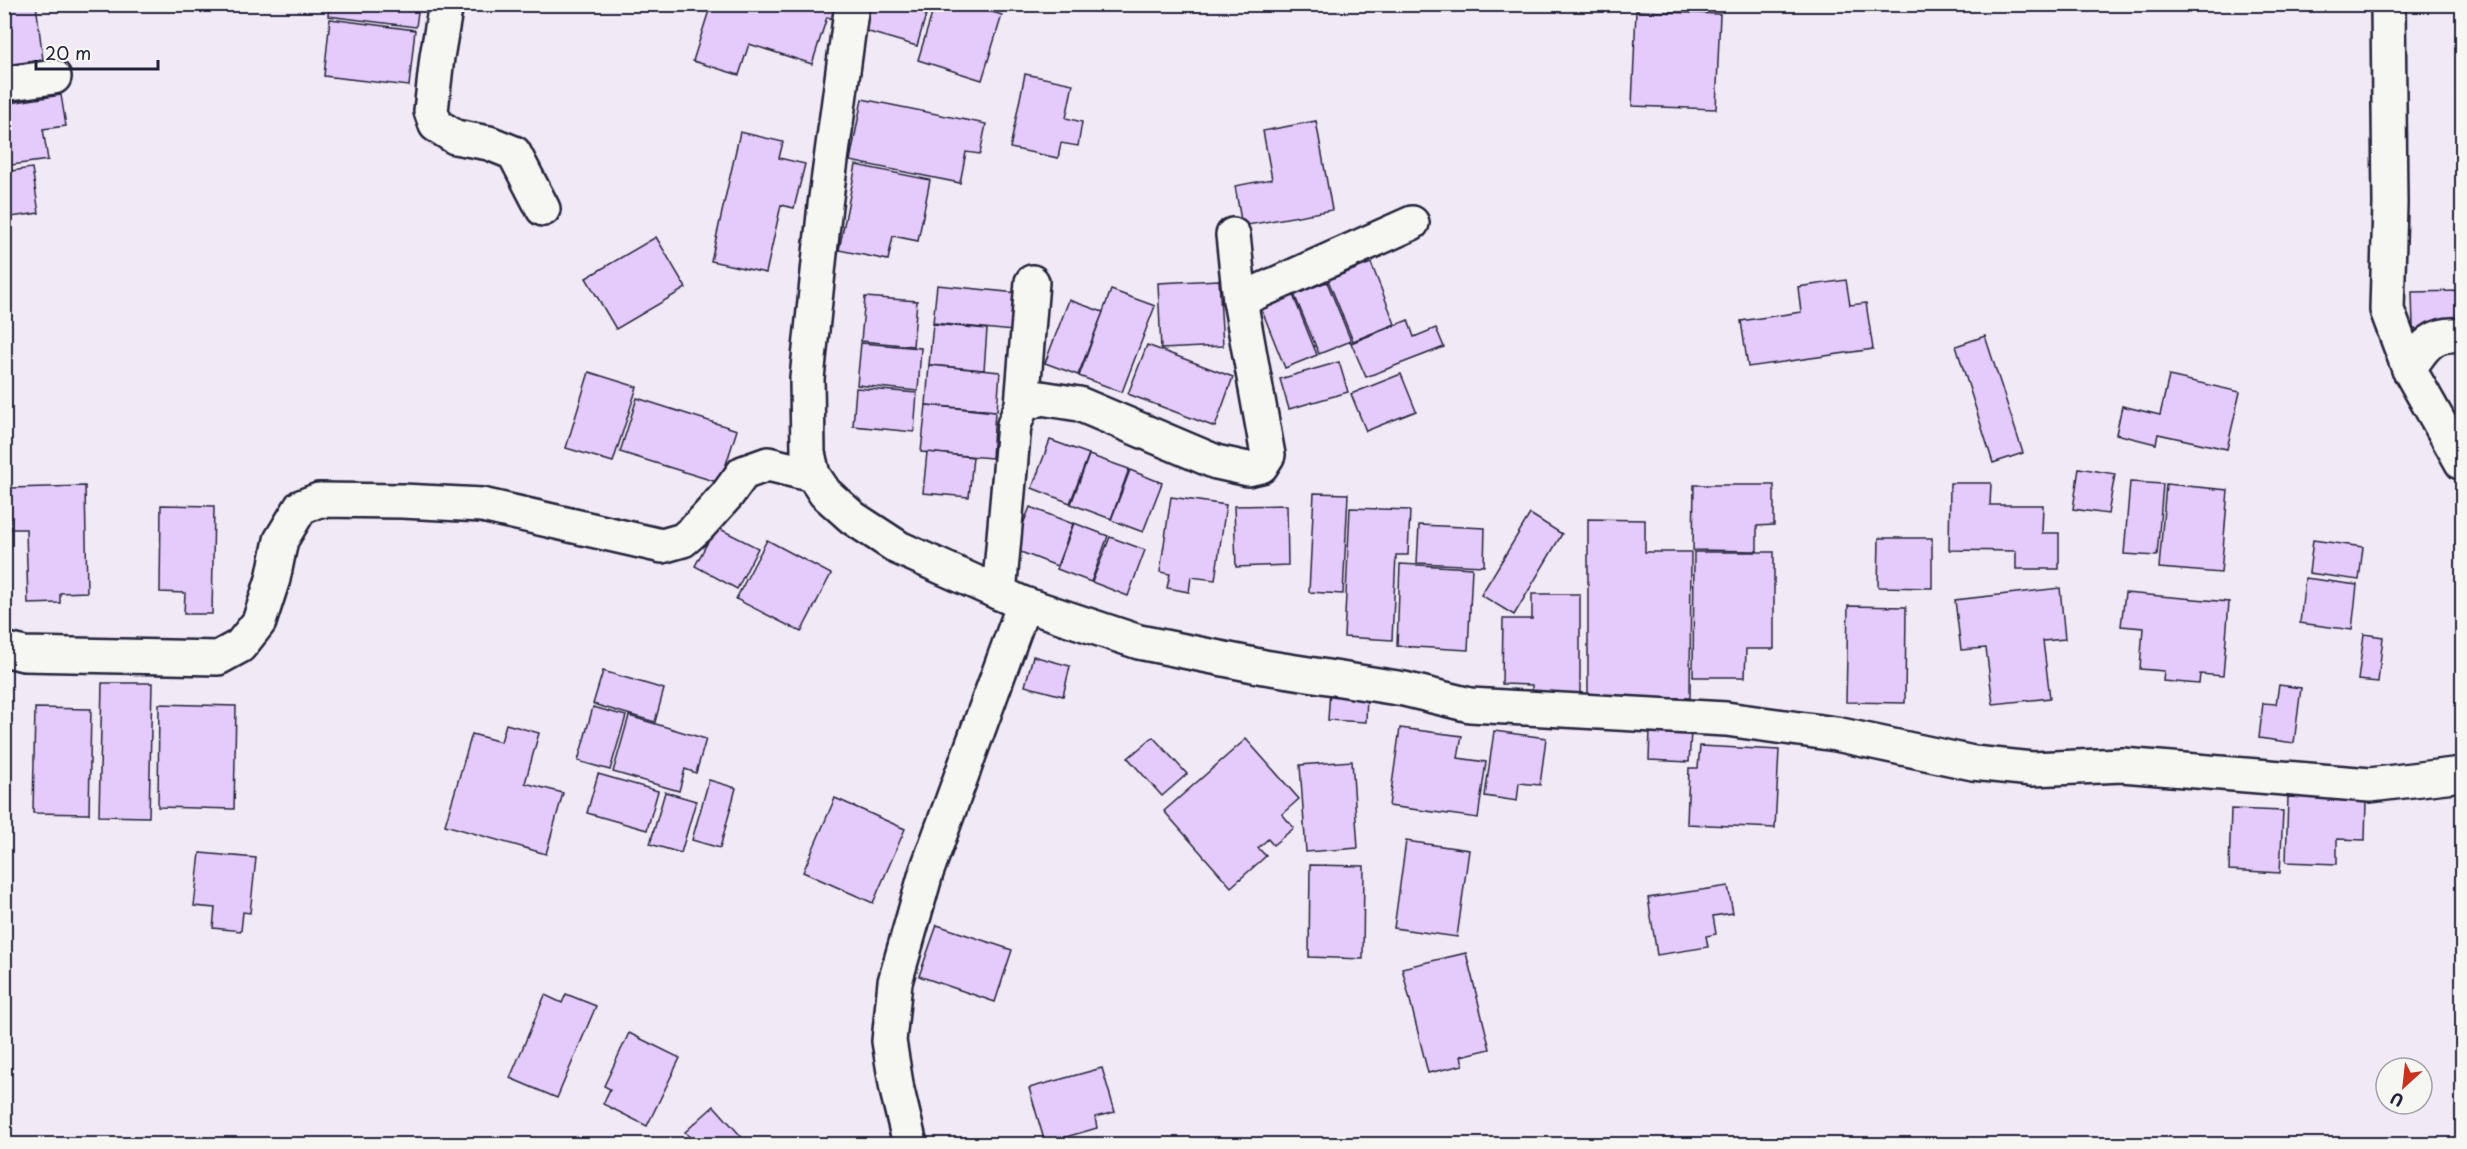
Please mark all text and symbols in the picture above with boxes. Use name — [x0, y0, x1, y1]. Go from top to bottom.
scale bar — [36, 33, 158, 71]
text: 20 m — [45, 39, 91, 66]
north arrow — [2374, 1056, 2434, 1116]
text: U — [2386, 1087, 2408, 1114]

